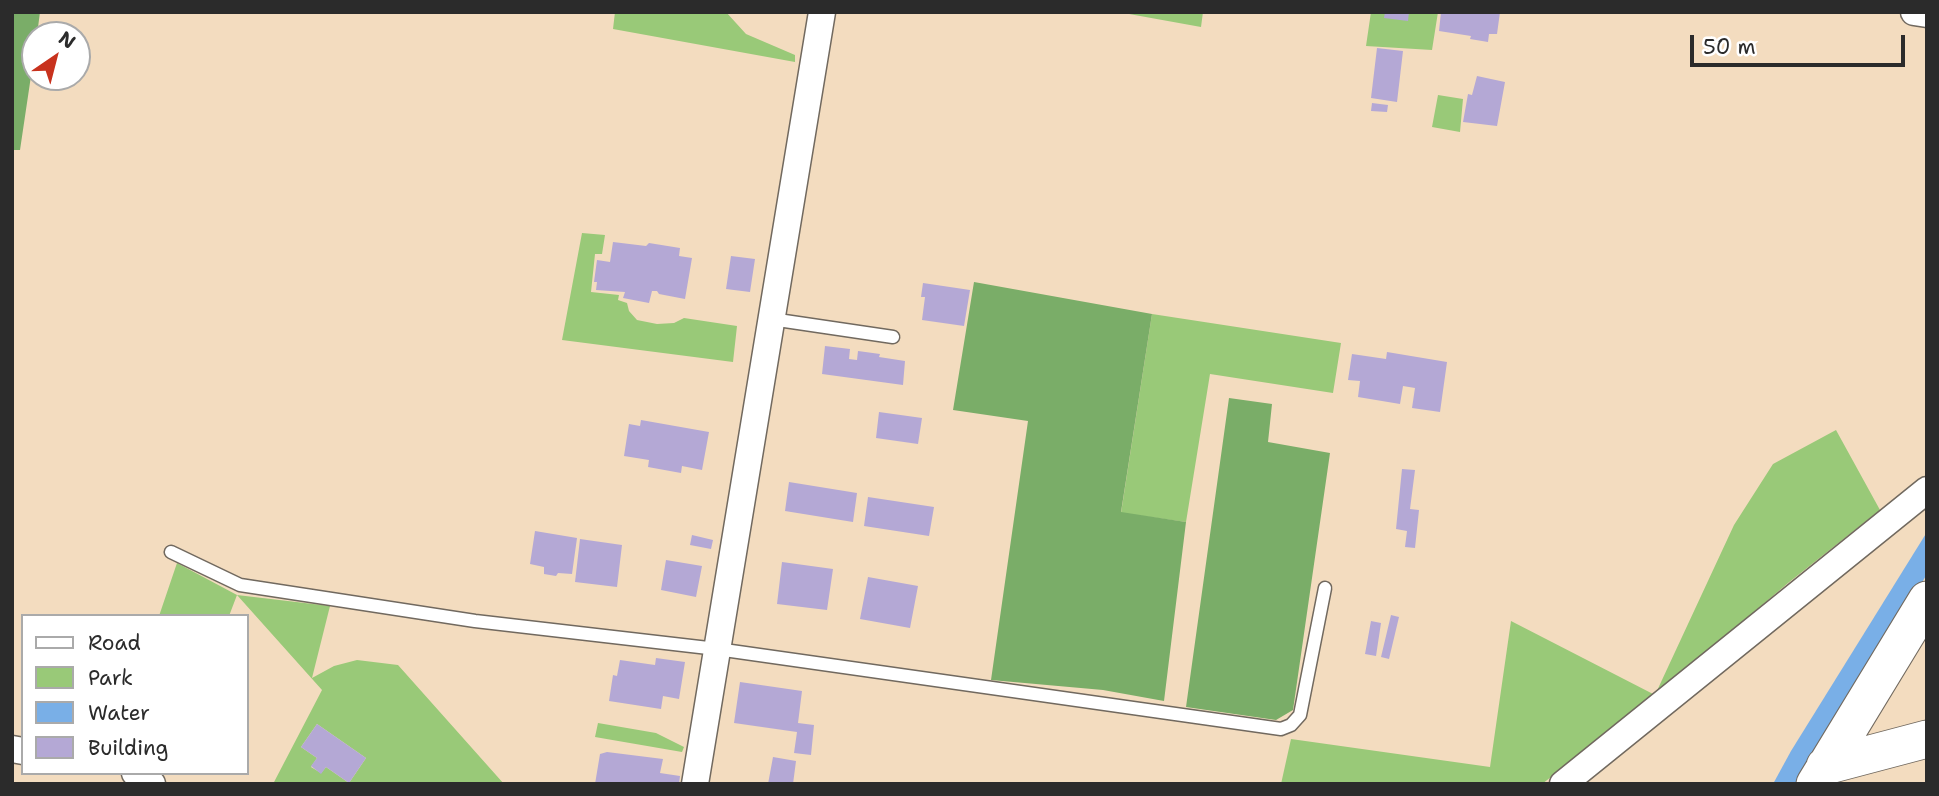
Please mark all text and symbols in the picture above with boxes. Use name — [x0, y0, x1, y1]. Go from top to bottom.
north arrow — [21, 21, 91, 91]
scale bar — [1694, 21, 1909, 65]
text: N — [54, 25, 81, 55]
text: 50 m — [1703, 33, 1756, 61]
legend — [21, 614, 248, 775]
text: Road — [88, 629, 141, 657]
text: Park — [88, 664, 133, 692]
text: Water — [88, 699, 150, 727]
text: Building — [88, 734, 168, 762]

